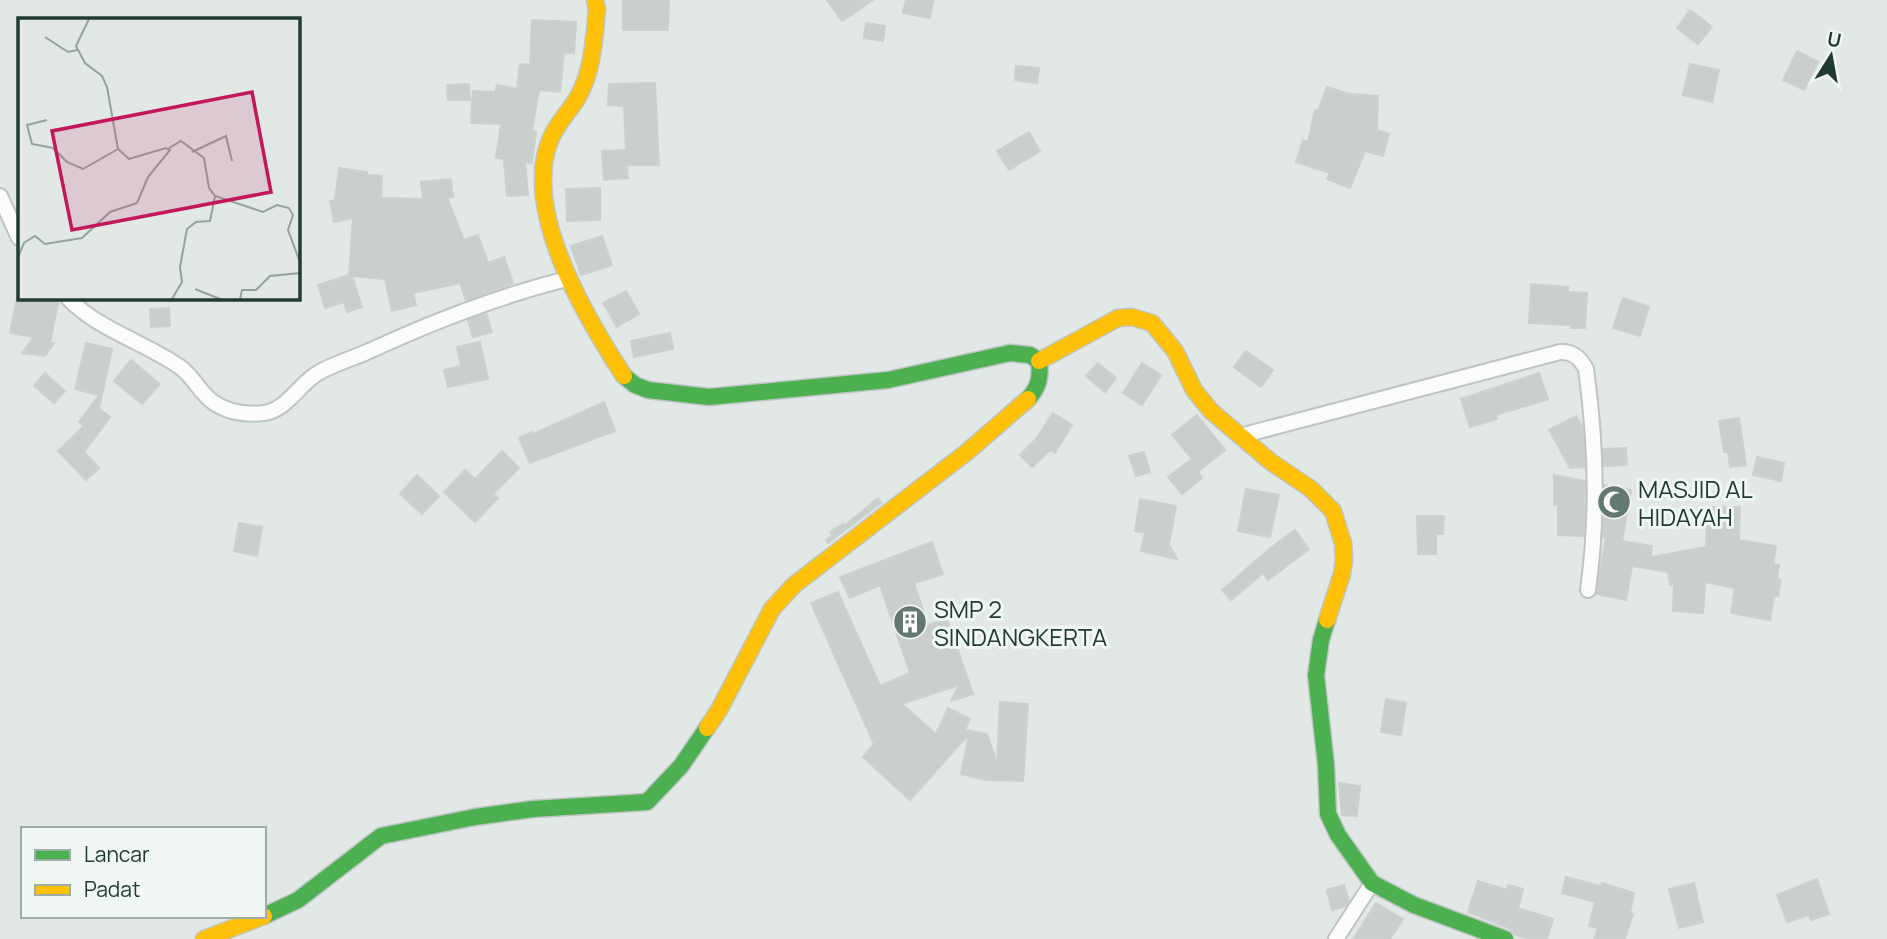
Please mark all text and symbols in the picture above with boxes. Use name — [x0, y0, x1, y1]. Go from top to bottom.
inset map — [18, 18, 299, 299]
north arrow — [1796, 21, 1866, 91]
text: U — [1825, 25, 1843, 53]
place label: MASJID AL HIDAYAH — [1638, 472, 1753, 533]
mosque icon: MASJID AL HIDAYAH — [1595, 483, 1633, 521]
place label: SMP 2 SINDANGKERTA — [934, 592, 1107, 653]
building icon: SMP 2 SINDANGKERTA — [891, 603, 929, 641]
legend — [21, 827, 266, 918]
text: Lancar — [84, 840, 150, 868]
text: Padat — [84, 875, 140, 903]

